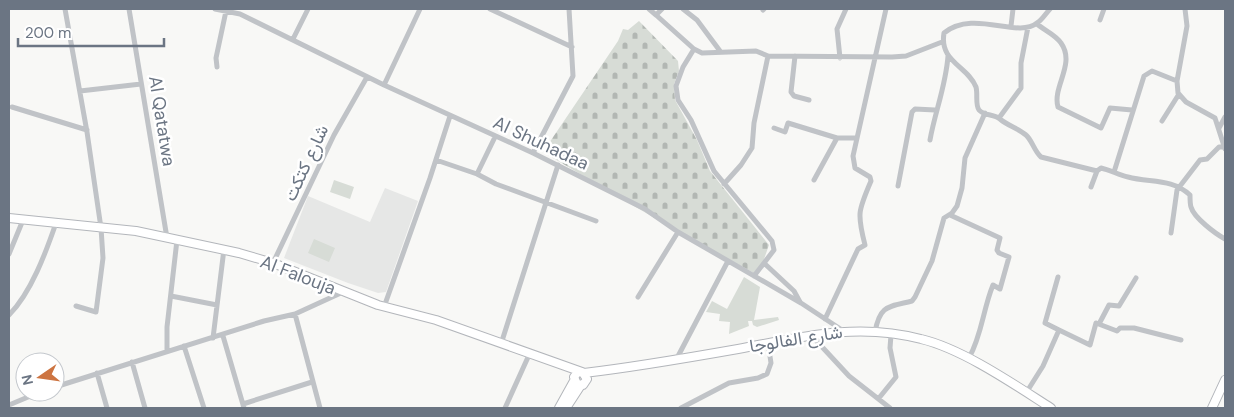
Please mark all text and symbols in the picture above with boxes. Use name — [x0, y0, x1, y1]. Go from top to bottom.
scale bar — [18, 15, 164, 47]
text: 200 m — [25, 23, 71, 43]
street label: Al Qatatwa — [143, 74, 181, 168]
street label: Al Shuhadaa — [489, 110, 593, 176]
street label: شارع كتكت — [278, 121, 334, 205]
street label: Al Falouja — [257, 250, 339, 300]
street label: شارع الفالوجا — [748, 320, 844, 358]
north arrow — [15, 352, 65, 402]
text: N — [17, 373, 37, 387]

